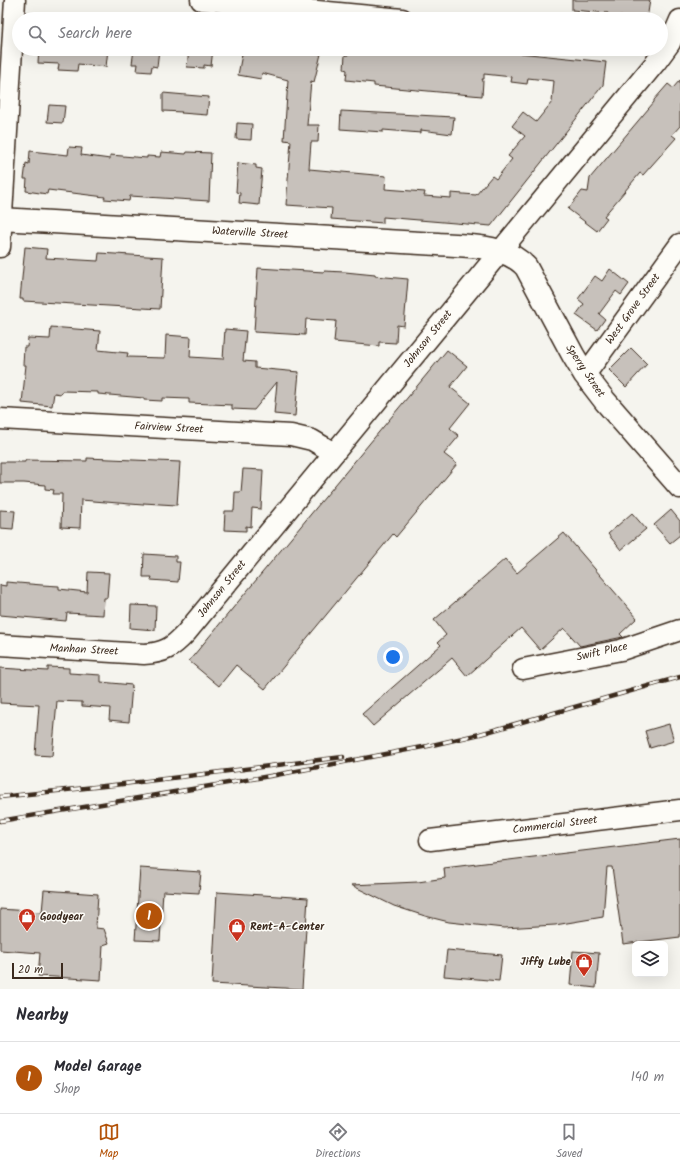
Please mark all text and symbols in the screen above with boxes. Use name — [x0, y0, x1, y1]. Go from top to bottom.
search box — [12, 12, 668, 56]
text: Search here — [58, 22, 132, 46]
icon: search — [26, 23, 48, 45]
street label: Waterville Street — [211, 222, 289, 244]
street label: West Grove Street — [601, 269, 665, 348]
street label: Johnson Street — [399, 306, 457, 372]
street label: Sperry Street — [561, 341, 610, 402]
street label: Fairview Street — [134, 417, 205, 439]
street label: Johnson Street — [193, 556, 251, 622]
street label: Swift Place — [574, 637, 630, 667]
street label: Manhan Street — [49, 639, 120, 661]
your location — [383, 647, 403, 667]
street label: Commercial Street — [512, 811, 599, 839]
pin: 1 — [136, 901, 162, 931]
shop icon: Goodyear — [17, 907, 37, 932]
place label: Goodyear — [40, 908, 84, 926]
shop icon: Rent-A-Center — [227, 917, 247, 942]
place label: Rent-A-Center — [250, 918, 325, 936]
map controls — [632, 941, 668, 977]
button: layers — [632, 941, 668, 977]
shop icon: Jiffy Lube — [574, 952, 594, 977]
place label: Jiffy Lube — [520, 953, 572, 971]
scale bar — [12, 961, 63, 980]
text: 20 m — [18, 961, 43, 979]
text: Nearby — [16, 1002, 68, 1029]
text: Model Garage — [54, 1055, 142, 1079]
text: 1 — [27, 1067, 31, 1088]
text: 140 m — [631, 1067, 664, 1088]
text: Shop — [54, 1079, 80, 1100]
tab: Map — [98, 1121, 120, 1163]
tab: Directions — [315, 1121, 361, 1163]
tab: Saved — [556, 1121, 582, 1163]

